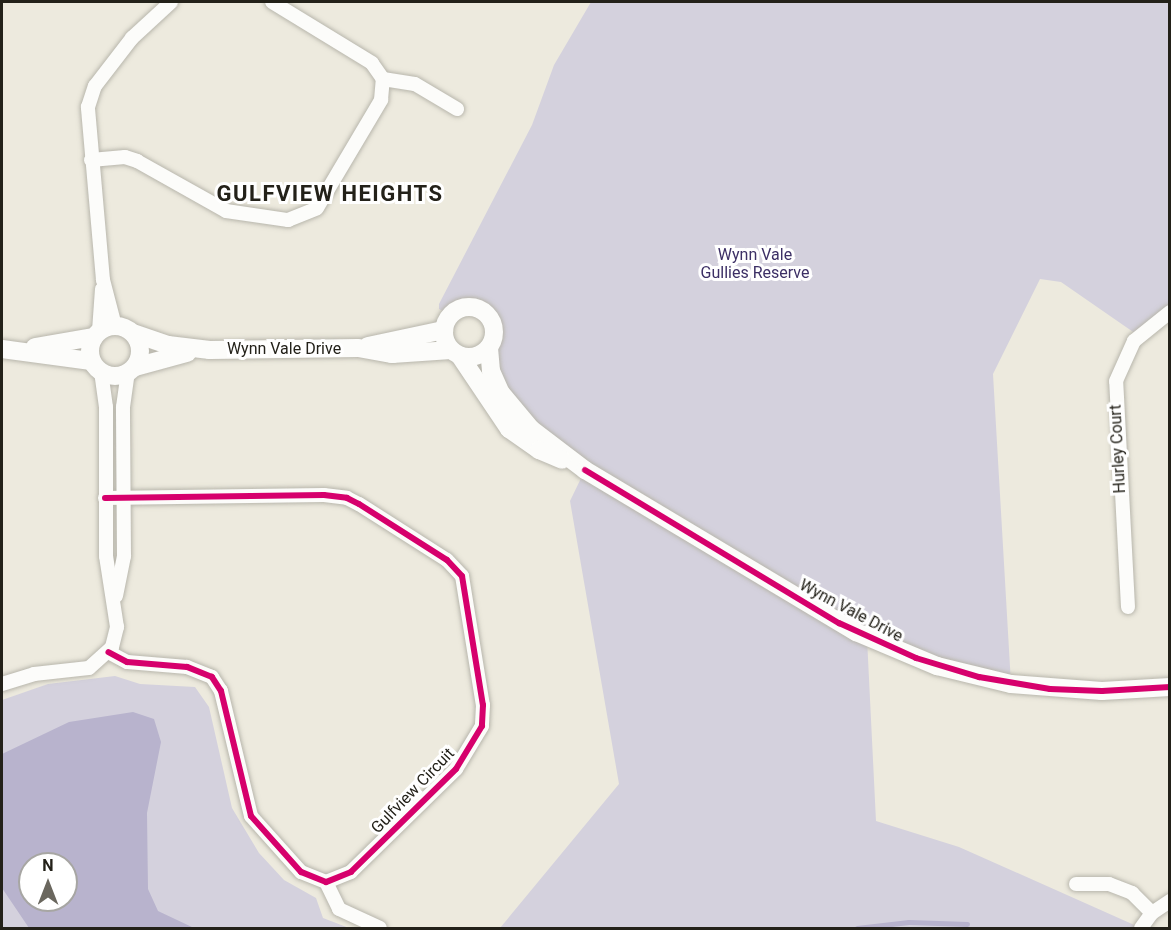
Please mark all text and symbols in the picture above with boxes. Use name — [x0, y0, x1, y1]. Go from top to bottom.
district label: GULFVIEW HEIGHTS — [217, 181, 443, 207]
park label: Wynn Vale Gullies Reserve — [701, 245, 809, 283]
street label: Wynn Vale Drive — [227, 339, 341, 359]
street label: Hurley Court — [1106, 404, 1130, 494]
street label: Wynn Vale Drive — [796, 576, 906, 646]
street label: Gulfview Circuit — [367, 744, 459, 838]
north arrow — [18, 852, 78, 912]
text: N — [42, 856, 54, 875]

